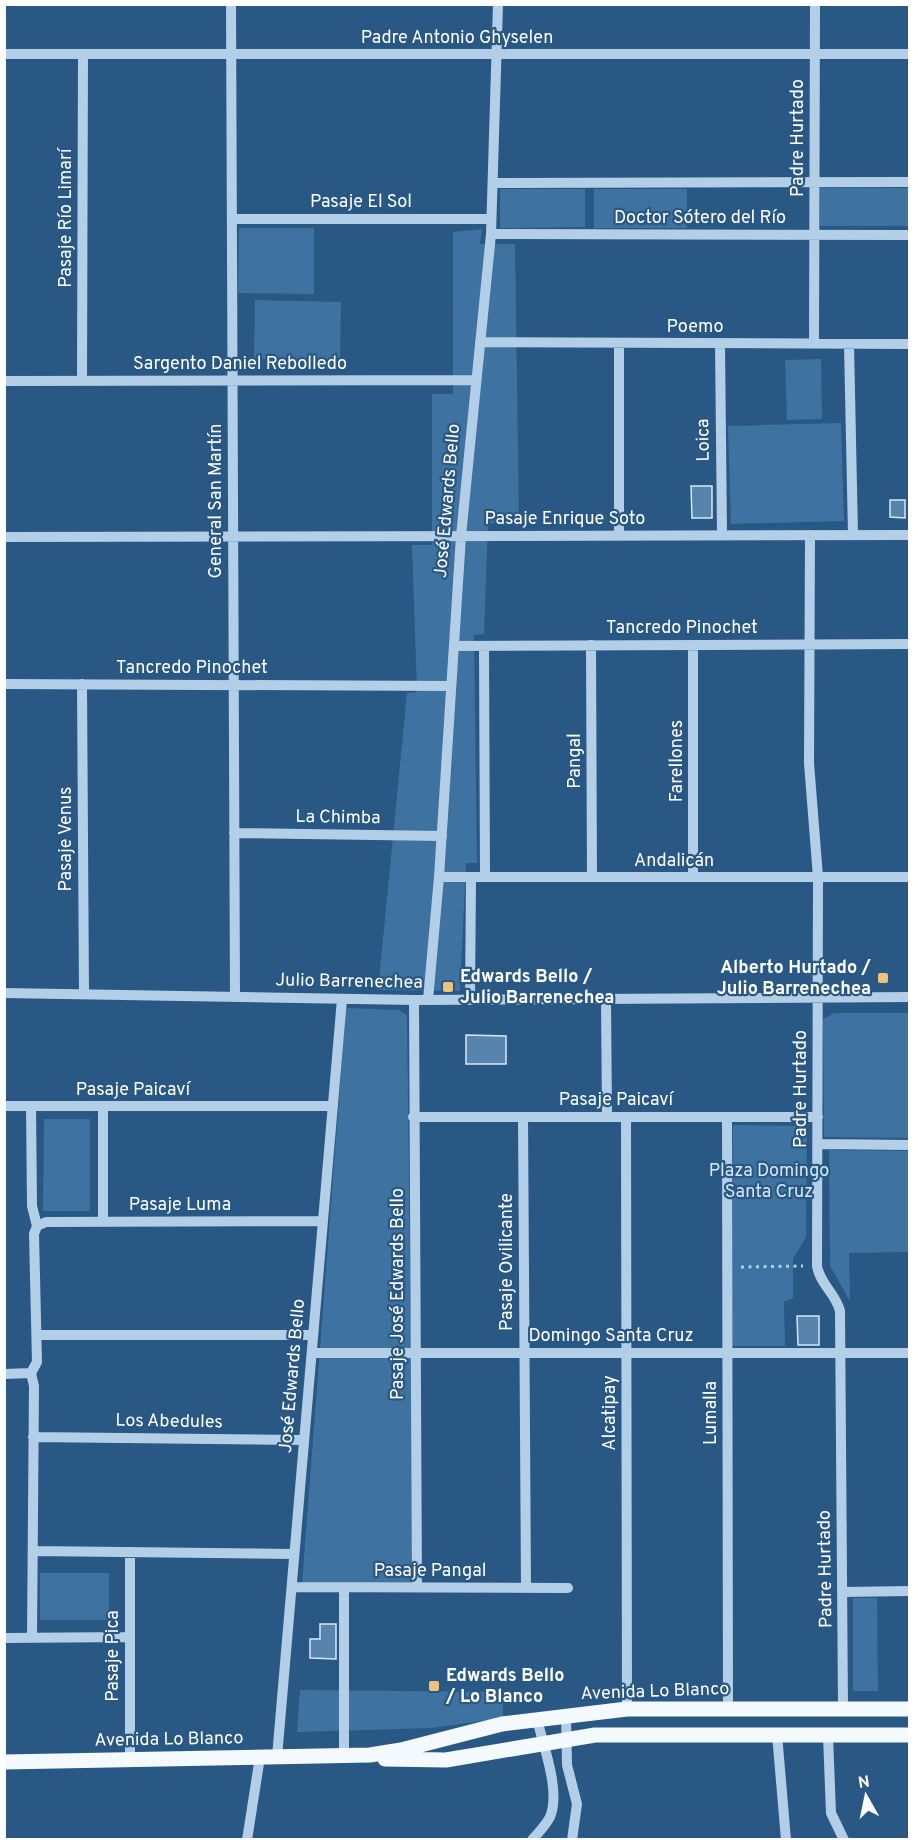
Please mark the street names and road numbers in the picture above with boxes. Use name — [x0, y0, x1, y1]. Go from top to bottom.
street label: Padre Antonio Ghyselen — [361, 27, 553, 50]
street label: Padre Hurtado — [787, 79, 810, 197]
street label: Pasaje Río Limarí — [55, 147, 78, 288]
street label: Pasaje El Sol — [310, 191, 412, 214]
street label: Doctor Sótero del Río — [614, 207, 786, 230]
street label: Poemo — [666, 316, 724, 339]
street label: Sargento Daniel Rebolledo — [133, 353, 347, 376]
street label: Loica — [692, 418, 716, 462]
street label: José Edwards Bello — [430, 423, 466, 579]
street label: General San Martín — [205, 424, 228, 578]
street label: Pasaje Enrique Soto — [485, 508, 645, 531]
street label: Tancredo Pinochet — [606, 617, 758, 640]
street label: Tancredo Pinochet — [116, 657, 268, 680]
street label: Farellones — [666, 720, 689, 802]
street label: Pangal — [564, 733, 587, 789]
street label: Pasaje Venus — [55, 786, 78, 892]
street label: La Chimba — [295, 806, 381, 830]
street label: Andalicán — [634, 850, 714, 873]
street label: Julio Barrenechea — [275, 969, 423, 995]
street label: Padre Hurtado — [790, 1030, 813, 1148]
street label: Pasaje Paicaví — [76, 1079, 192, 1102]
street label: Pasaje Paicaví — [559, 1089, 675, 1112]
street label: Pasaje José Edwards Bello — [387, 1188, 410, 1400]
street label: Pasaje Ovilicante — [496, 1193, 519, 1331]
street label: Pasaje Luma — [129, 1194, 231, 1217]
street label: José Edwards Bello — [275, 1298, 311, 1454]
street label: Domingo Santa Cruz — [529, 1325, 693, 1348]
street label: Alcatipay — [599, 1375, 622, 1451]
street label: Lumalla — [700, 1381, 723, 1445]
street label: Los Abedules — [115, 1410, 223, 1434]
street label: Padre Hurtado — [813, 1510, 839, 1628]
street label: Pasaje Pangal — [374, 1560, 486, 1583]
street label: Pasaje Pica — [102, 1610, 125, 1702]
street label: Avenida Lo Blanco — [580, 1678, 730, 1706]
street label: Avenida Lo Blanco — [94, 1727, 244, 1753]

